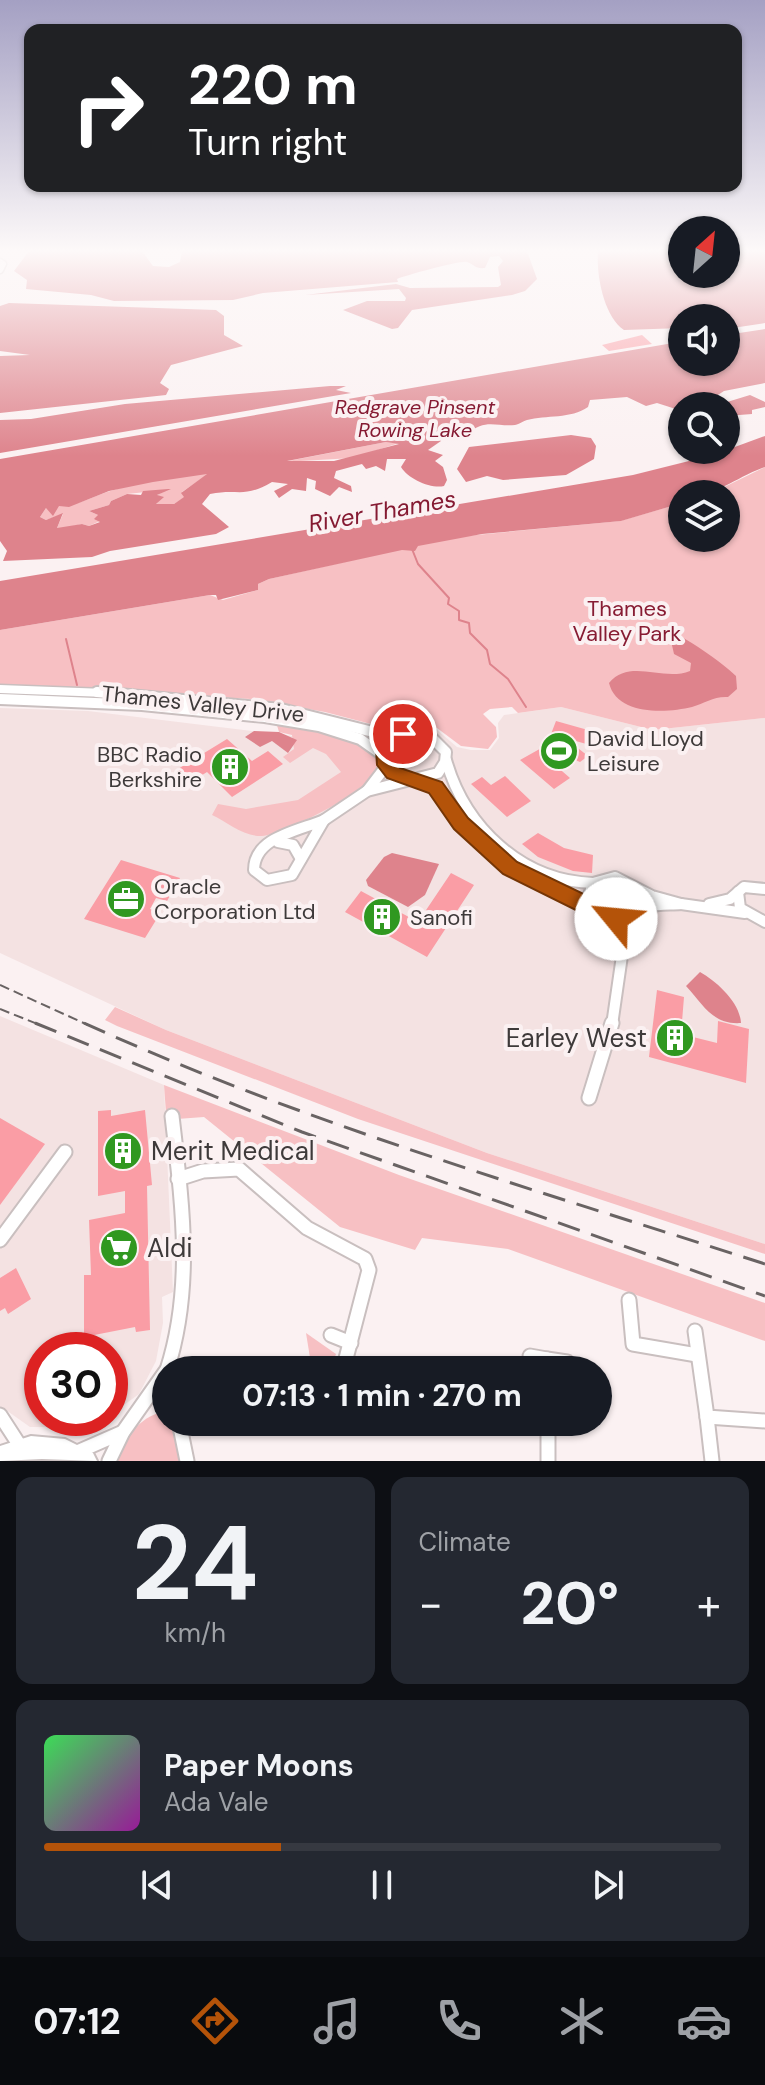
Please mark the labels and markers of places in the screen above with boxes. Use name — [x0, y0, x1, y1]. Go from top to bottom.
pin — [369, 700, 437, 768]
place label: David Lloyd Leisure — [587, 724, 704, 778]
sports icon: David Lloyd Leisure — [538, 730, 580, 772]
place label: BBC Radio Berkshire — [97, 740, 202, 794]
building icon: BBC Radio Berkshire — [209, 746, 251, 788]
place label: Oracle Corporation Ltd — [154, 872, 316, 926]
office icon: Oracle Corporation Ltd — [105, 878, 147, 920]
building icon: Sanofi — [361, 896, 403, 938]
place label: Sanofi — [410, 903, 473, 932]
building icon: Earley West — [654, 1017, 696, 1059]
place label: Earley West — [506, 1021, 647, 1055]
building icon: Merit Medical — [102, 1130, 144, 1172]
place label: Merit Medical — [151, 1134, 315, 1168]
supermarket icon: Aldi — [98, 1227, 140, 1269]
place label: Aldi — [147, 1231, 193, 1265]

